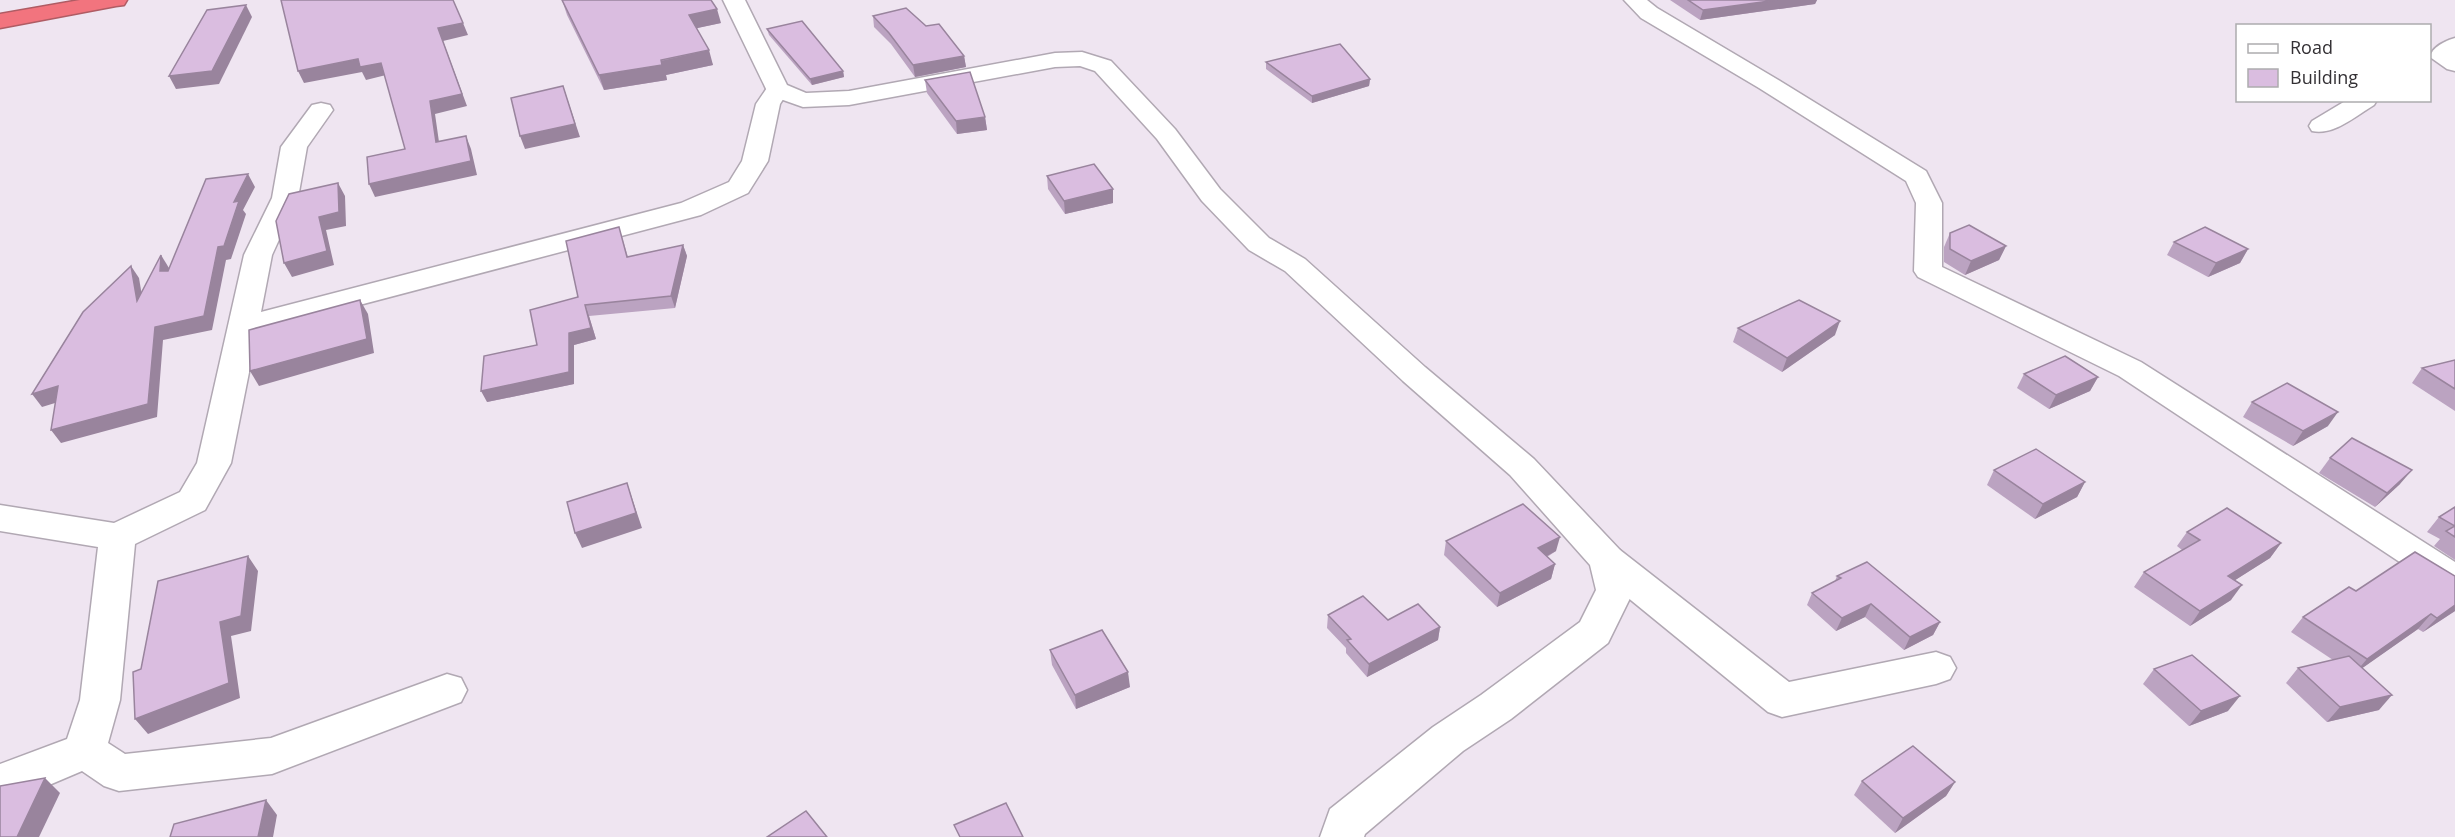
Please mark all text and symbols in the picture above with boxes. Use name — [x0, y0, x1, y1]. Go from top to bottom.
legend — [2236, 24, 2431, 102]
text: Road — [2290, 35, 2333, 59]
text: Building — [2290, 65, 2358, 89]

